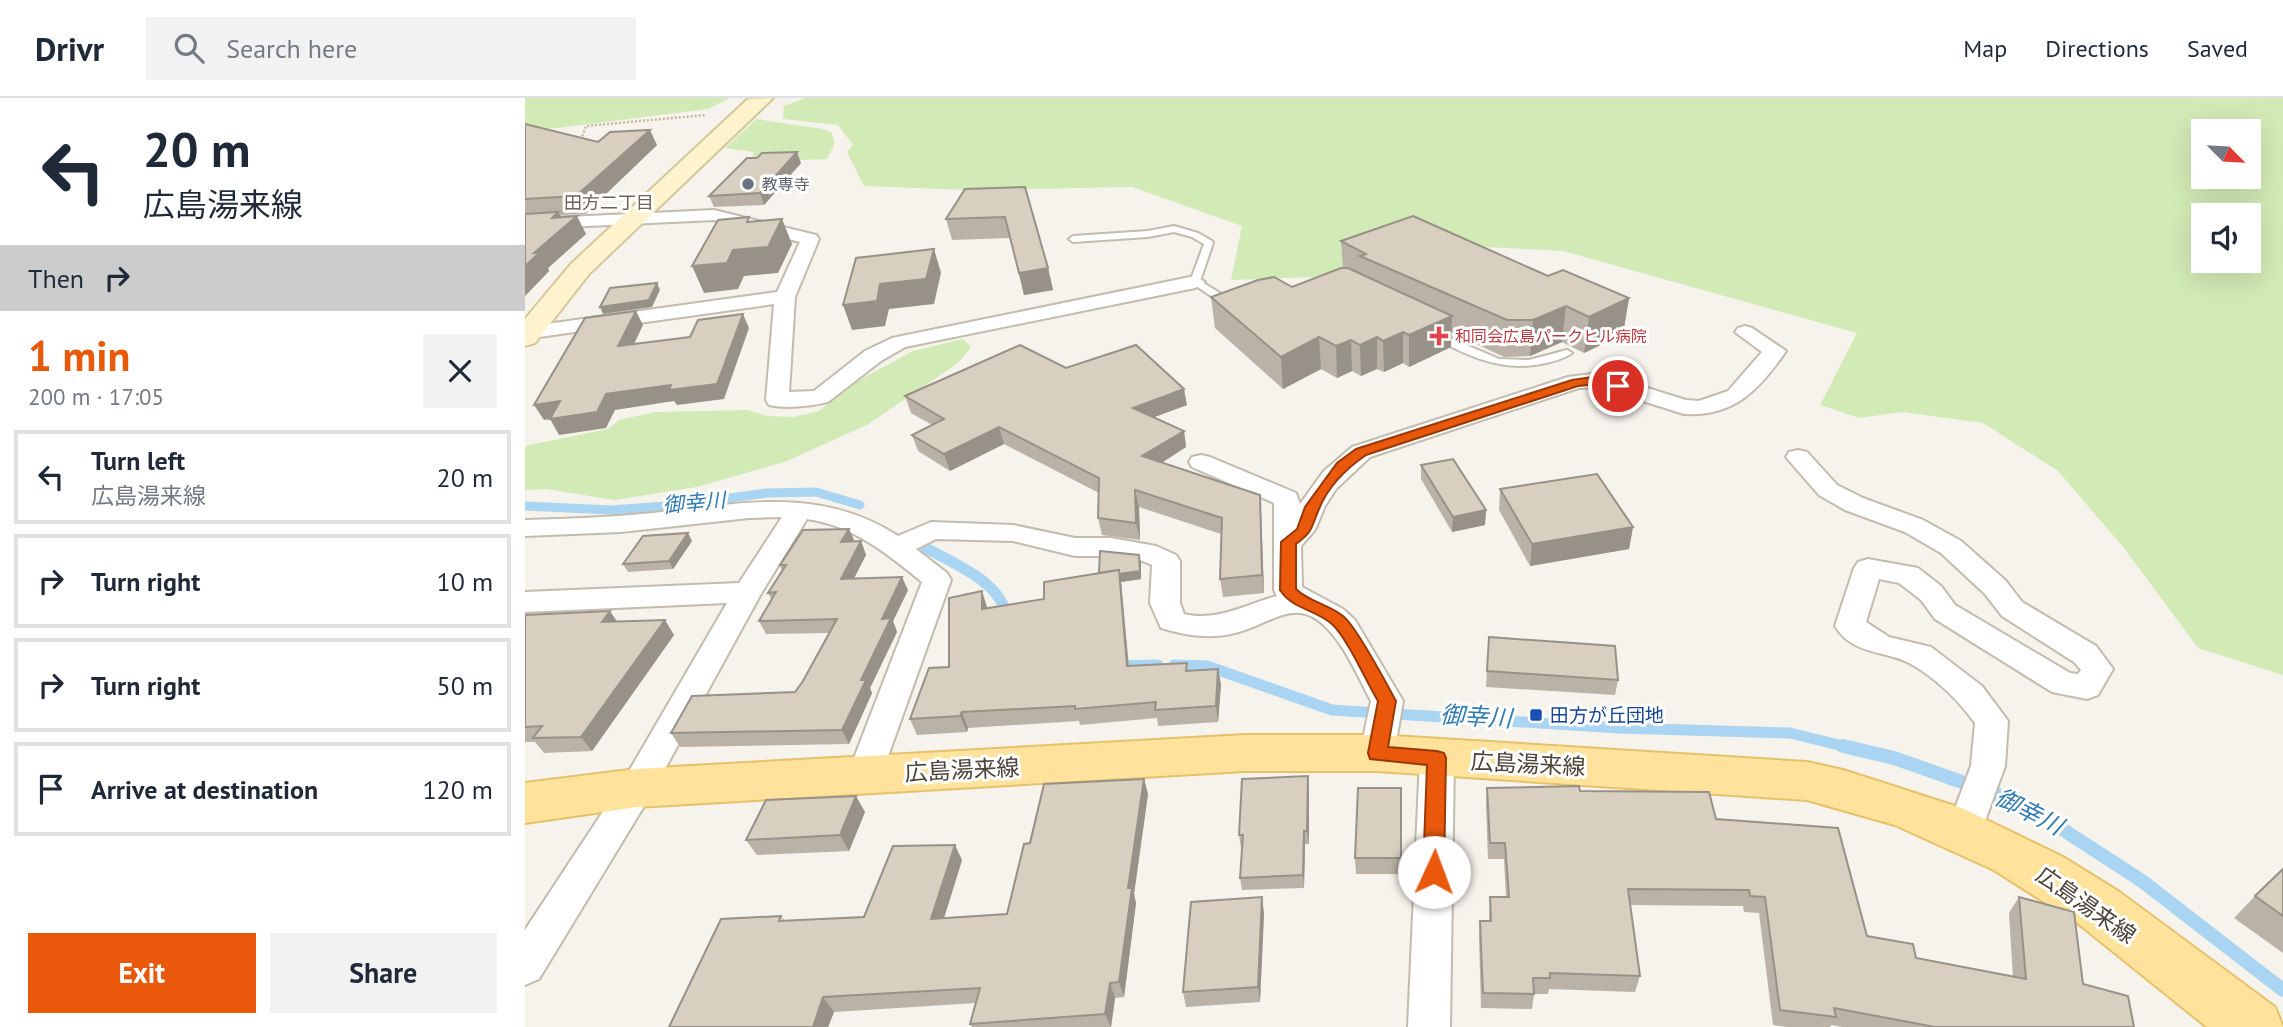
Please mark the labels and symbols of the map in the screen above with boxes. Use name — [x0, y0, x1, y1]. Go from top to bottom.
north arrow — [2191, 119, 2261, 189]
place label: 教専寺 — [762, 174, 810, 194]
marker: 教専寺 — [740, 176, 756, 192]
district label: 田方二丁目 — [564, 191, 654, 214]
marker: 和同会広島パークヒル病院 — [1429, 326, 1449, 346]
place label: 和同会広島パークヒル病院 — [1455, 326, 1647, 346]
pin — [1588, 356, 1648, 416]
water label: 御幸川 — [661, 486, 729, 519]
water label: 御幸川 — [1439, 699, 1516, 734]
place label: 田方が丘団地 — [1550, 703, 1664, 727]
marker: 田方が丘団地 — [1528, 707, 1544, 723]
street label: 広島湯来線 — [1470, 746, 1586, 781]
street label: 広島湯来線 — [904, 752, 1020, 787]
water label: 御幸川 — [1990, 781, 2071, 843]
position arrow — [1397, 835, 1471, 909]
street label: 広島湯来線 — [2031, 860, 2142, 949]

